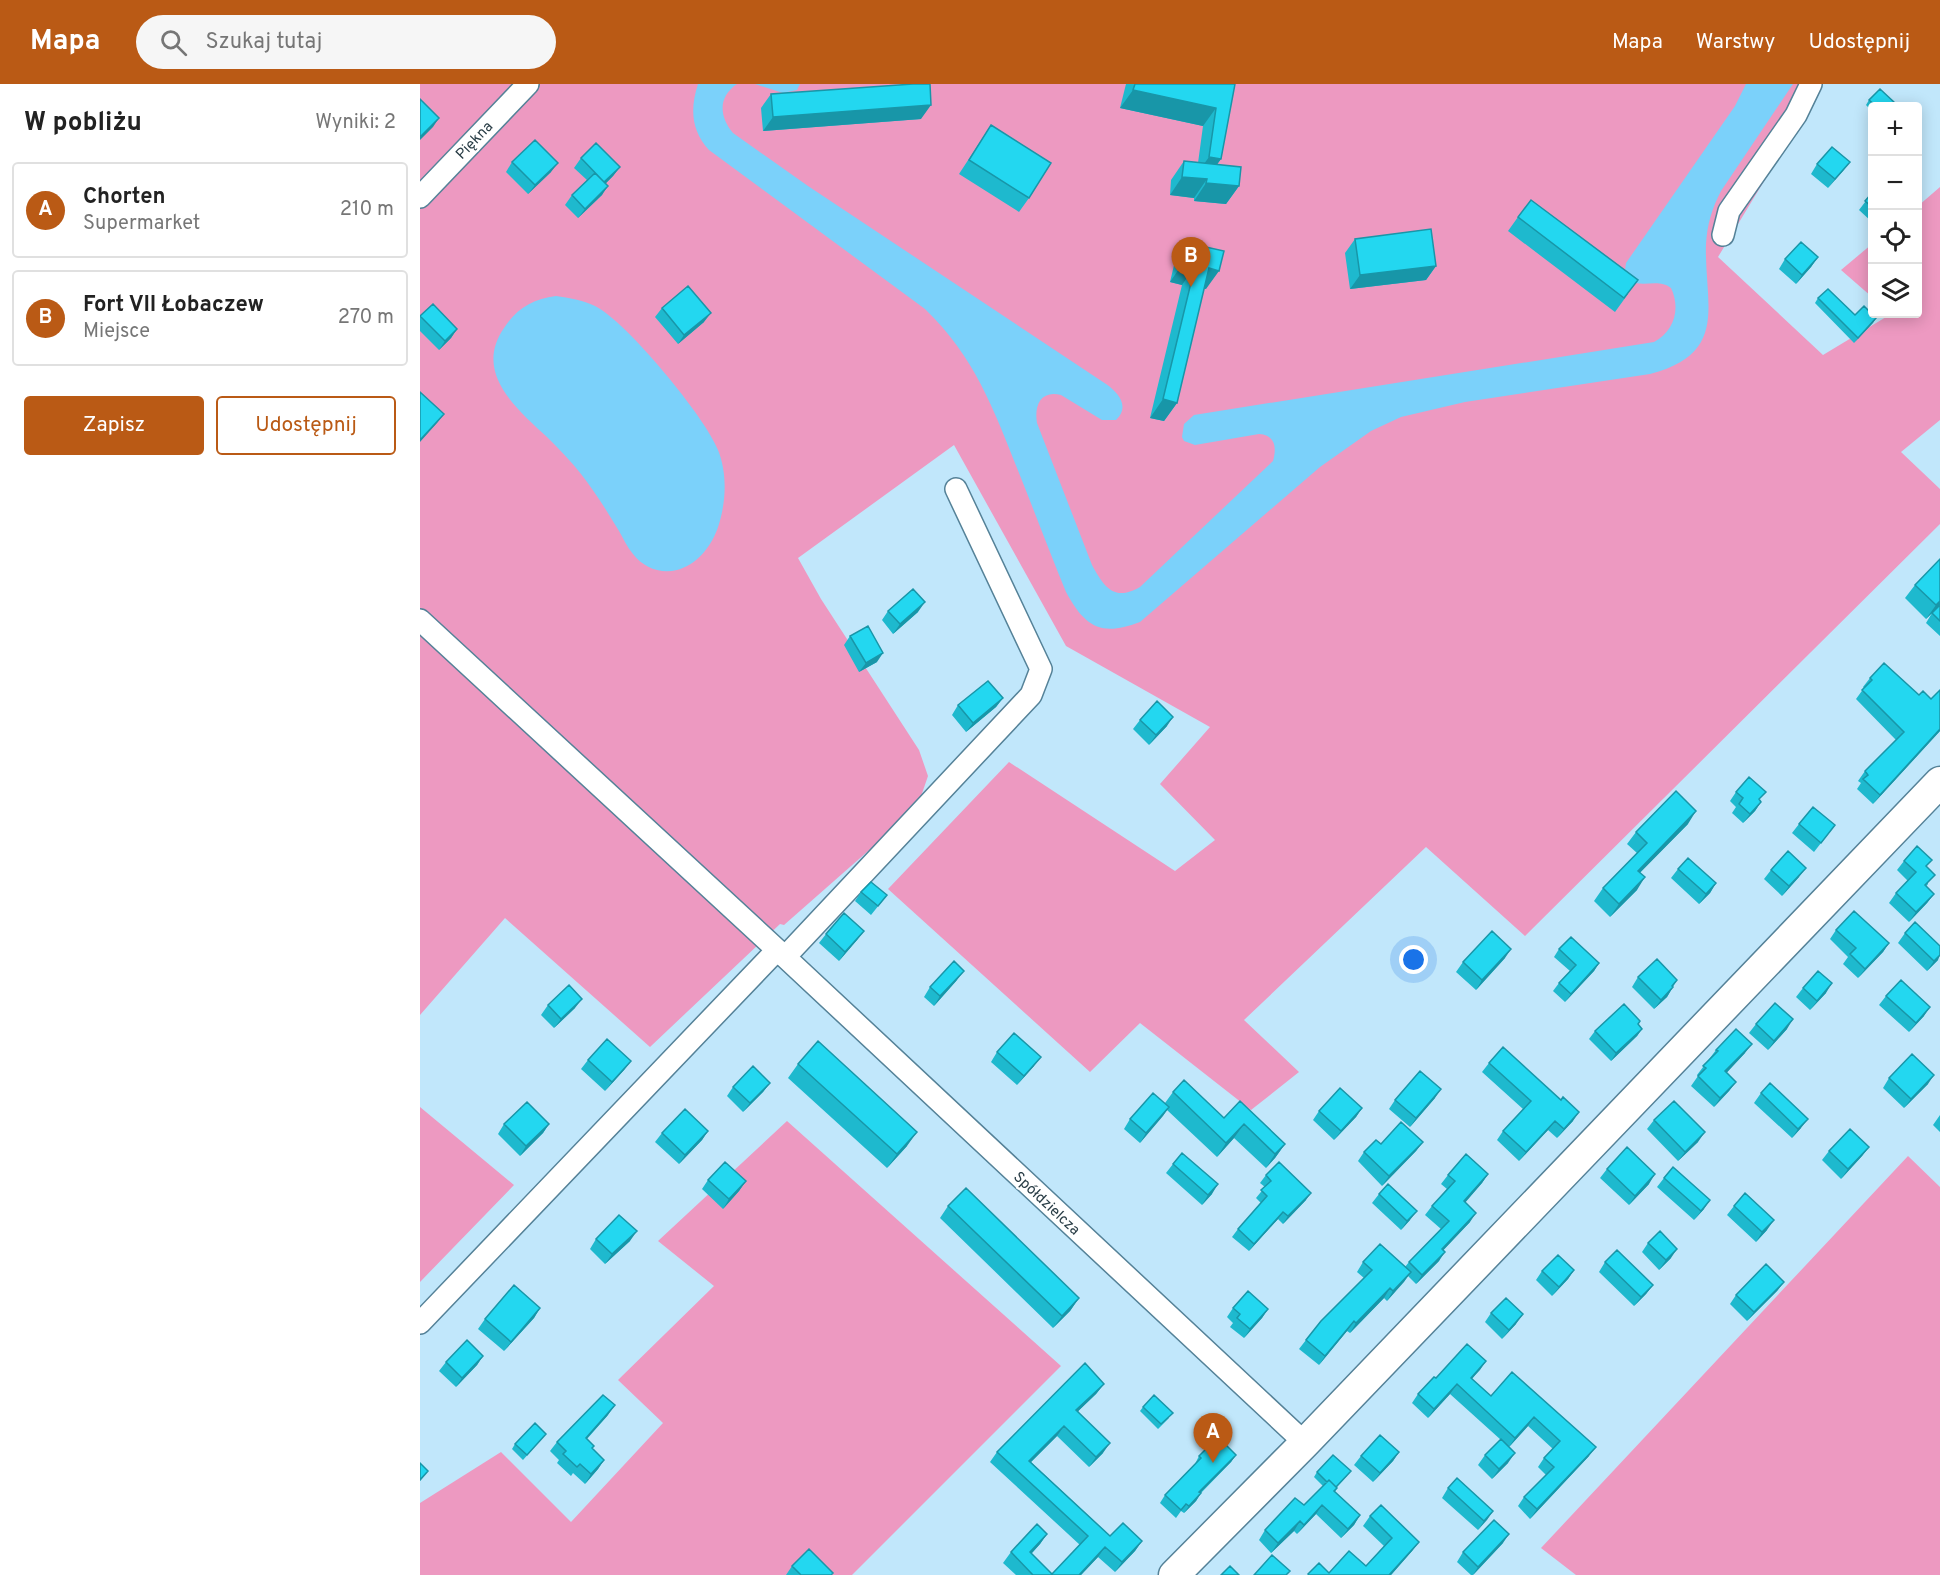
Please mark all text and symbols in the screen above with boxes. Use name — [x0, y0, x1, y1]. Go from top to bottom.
search box — [136, 15, 556, 69]
text: Mapa — [30, 24, 100, 60]
icon: search — [157, 26, 190, 59]
text: Szukaj tutaj — [205, 29, 322, 56]
text: Mapa — [1612, 29, 1663, 56]
text: Warstwy — [1696, 29, 1775, 56]
text: Udostępnij — [1808, 29, 1910, 56]
map controls — [1868, 102, 1922, 318]
button: + — [1868, 102, 1922, 156]
text: W pobliżu — [24, 107, 142, 140]
text: Wyniki: 2 — [315, 110, 396, 136]
street label: Piękna — [452, 118, 498, 164]
button: − — [1868, 156, 1922, 210]
text: Chorten — [83, 184, 166, 211]
text: A — [38, 197, 53, 223]
text: 210 m — [340, 197, 394, 223]
button: locate — [1868, 210, 1922, 264]
text: Supermarket — [83, 211, 200, 237]
pin: B — [1172, 238, 1210, 287]
button: layers — [1868, 264, 1922, 318]
text: Fort VII Łobaczew — [83, 292, 264, 319]
text: B — [39, 305, 52, 331]
text: 270 m — [338, 305, 394, 331]
text: Miejsce — [83, 319, 150, 345]
button: Zapisz — [24, 396, 204, 455]
button: Udostępnij — [216, 396, 396, 455]
your location — [1399, 945, 1428, 974]
street label: Spółdzielcza — [1009, 1168, 1083, 1240]
pin: A — [1194, 1414, 1232, 1463]

